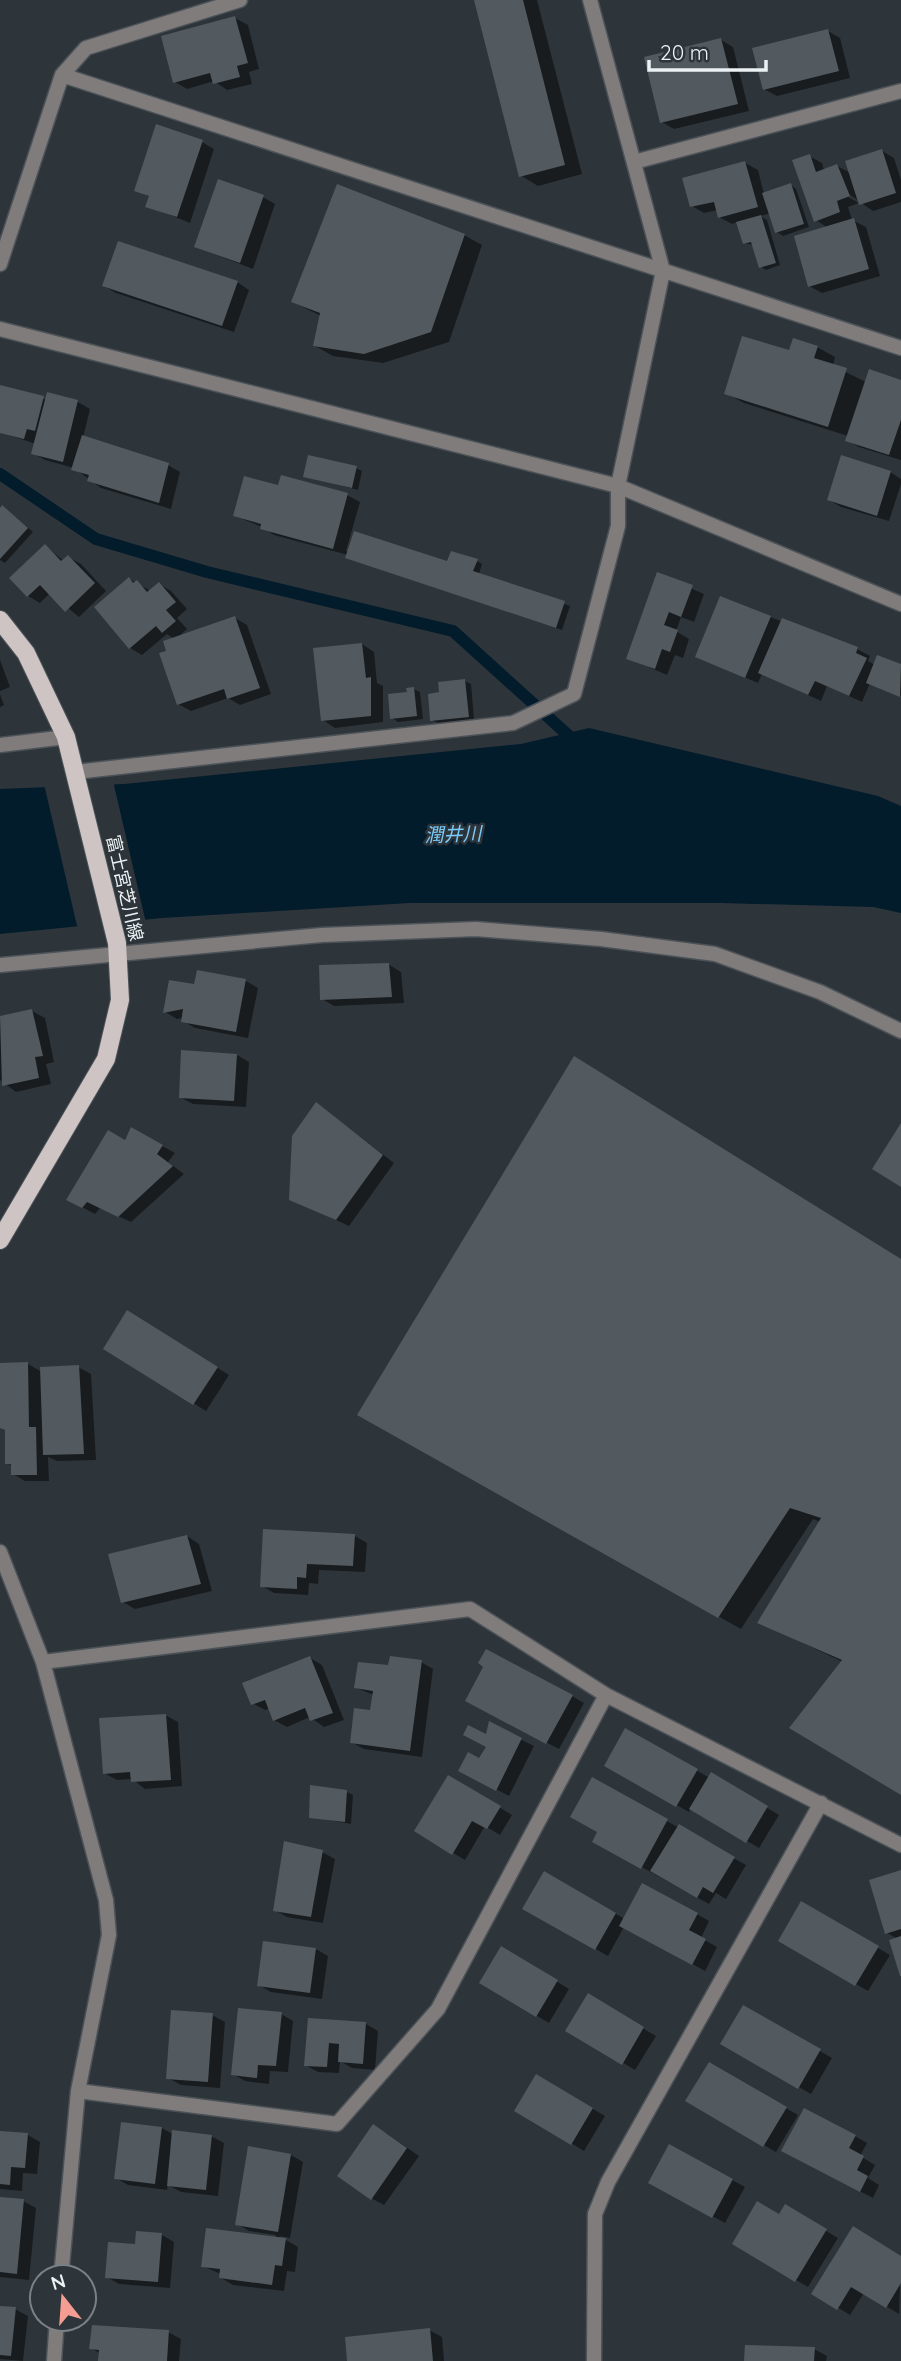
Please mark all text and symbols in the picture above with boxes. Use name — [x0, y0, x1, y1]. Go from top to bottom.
scale bar — [649, 28, 766, 72]
text: 20 m — [660, 39, 709, 65]
water label: 潤井川 — [424, 821, 484, 847]
street label: 富士宮芝川線 — [102, 833, 148, 943]
north arrow — [28, 2263, 98, 2333]
text: N — [48, 2268, 68, 2295]

